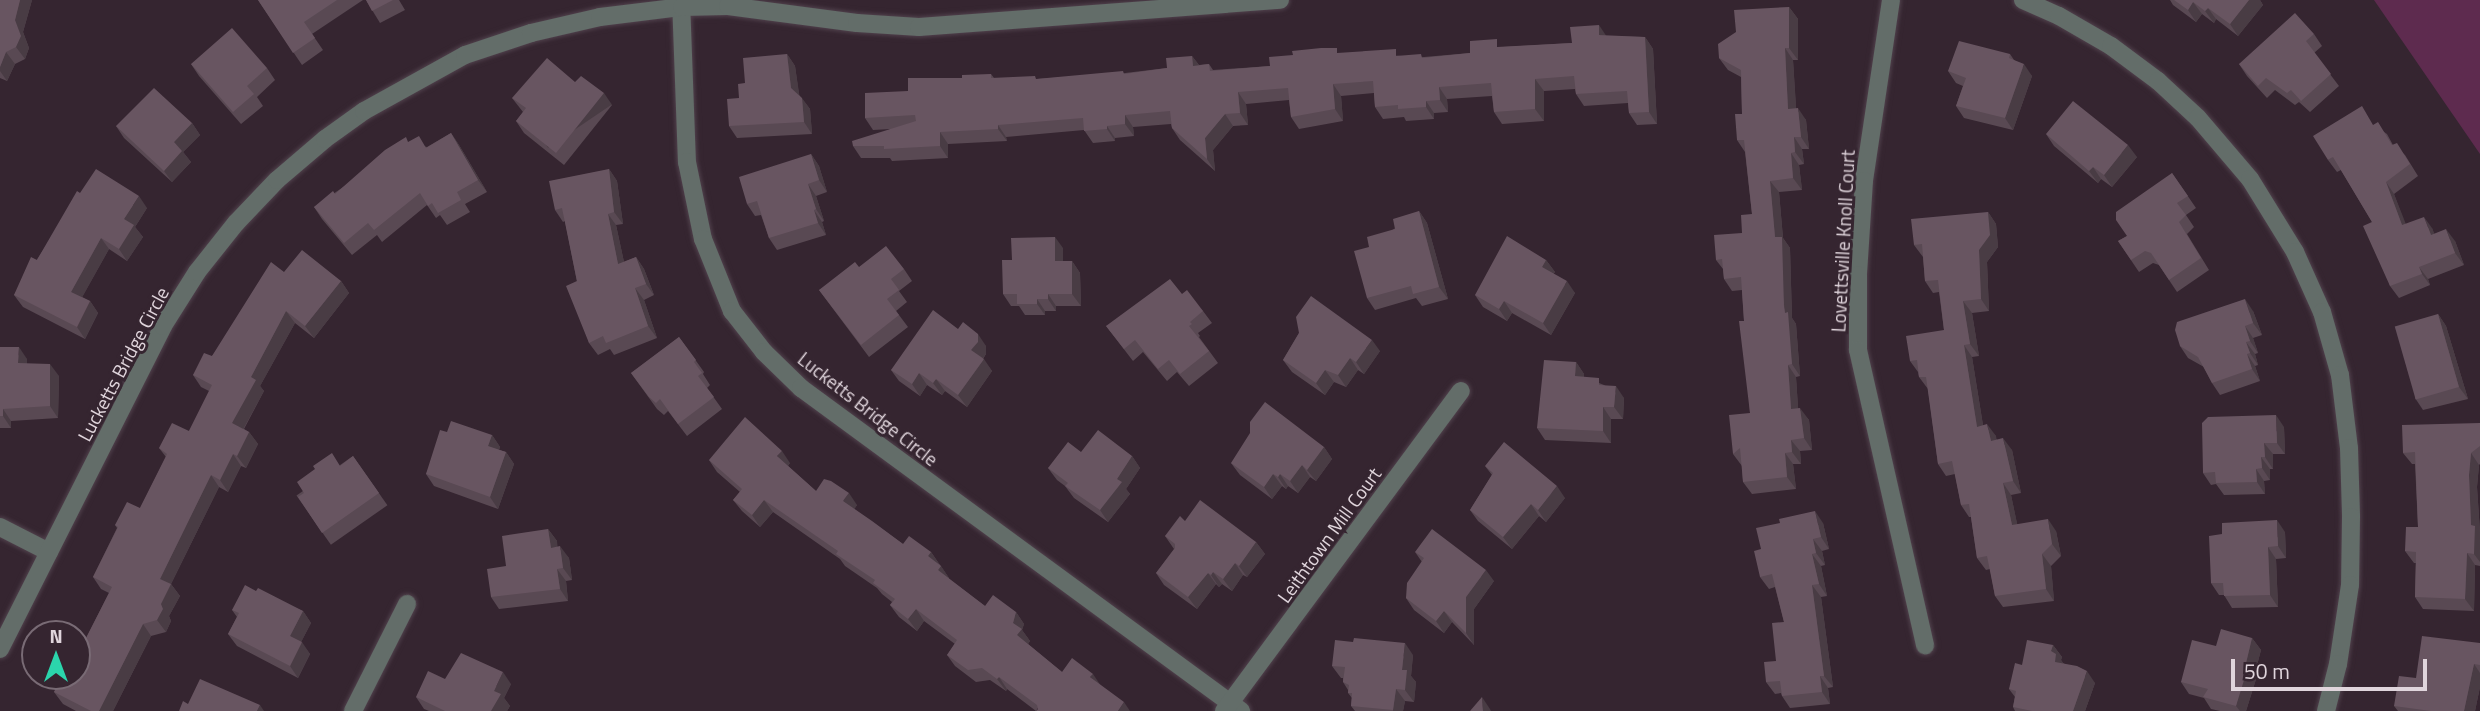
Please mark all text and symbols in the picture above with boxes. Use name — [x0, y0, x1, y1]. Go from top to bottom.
street label: Lovettsville Knoll Court — [1827, 149, 1859, 333]
street label: Lucketts Bridge Circle — [73, 283, 173, 445]
street label: Lucketts Bridge Circle — [793, 347, 943, 471]
street label: Leithtown Mill Court — [1272, 463, 1386, 607]
north arrow — [21, 620, 91, 690]
text: N — [49, 621, 63, 650]
scale bar — [2235, 644, 2431, 688]
text: 50 m — [2244, 655, 2290, 687]

